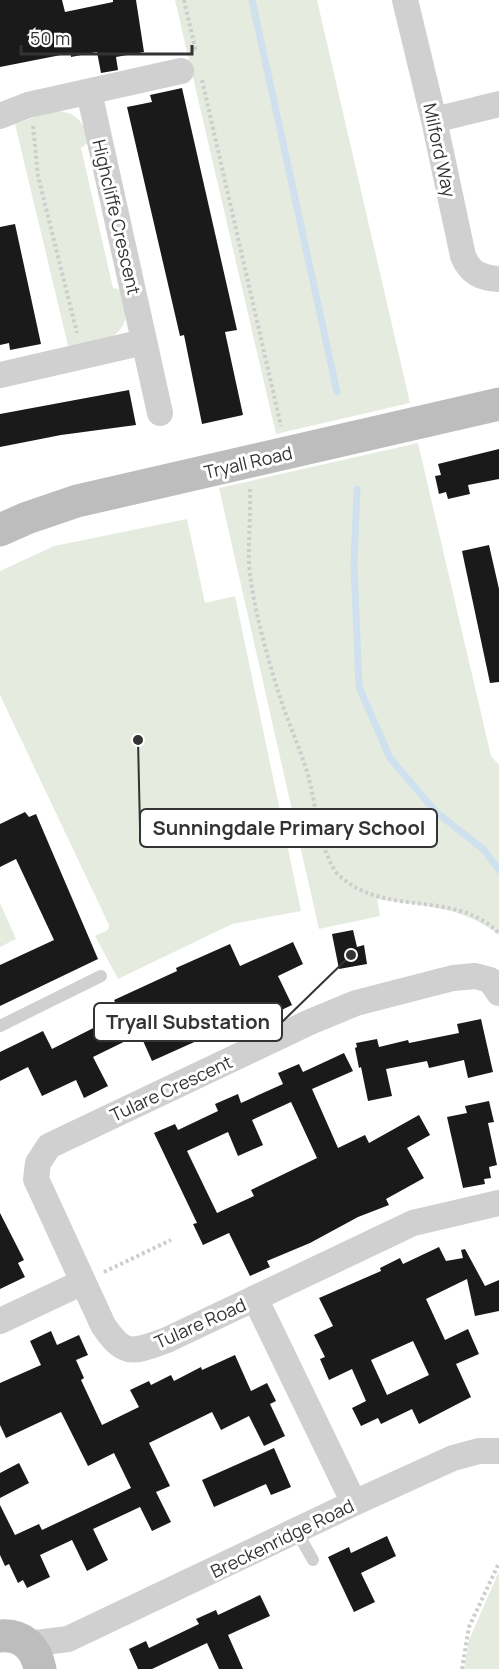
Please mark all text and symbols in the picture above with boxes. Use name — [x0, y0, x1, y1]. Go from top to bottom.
scale bar — [21, 18, 192, 56]
text: 50 m — [30, 26, 70, 50]
street label: Milford Way — [418, 101, 462, 200]
street label: Highcliffe Crescent — [87, 137, 147, 297]
street label: Tryall Road — [201, 440, 295, 484]
callout: Sunningdale Primary School — [140, 809, 437, 847]
text: Sunningdale Primary School — [153, 814, 425, 841]
callout: Tryall Substation — [94, 1003, 282, 1041]
text: Tryall Substation — [106, 1008, 270, 1035]
street label: Tulare Crescent — [106, 1049, 236, 1127]
street label: Tulare Road — [150, 1292, 250, 1354]
street label: Breckenridge Road — [206, 1493, 358, 1583]

